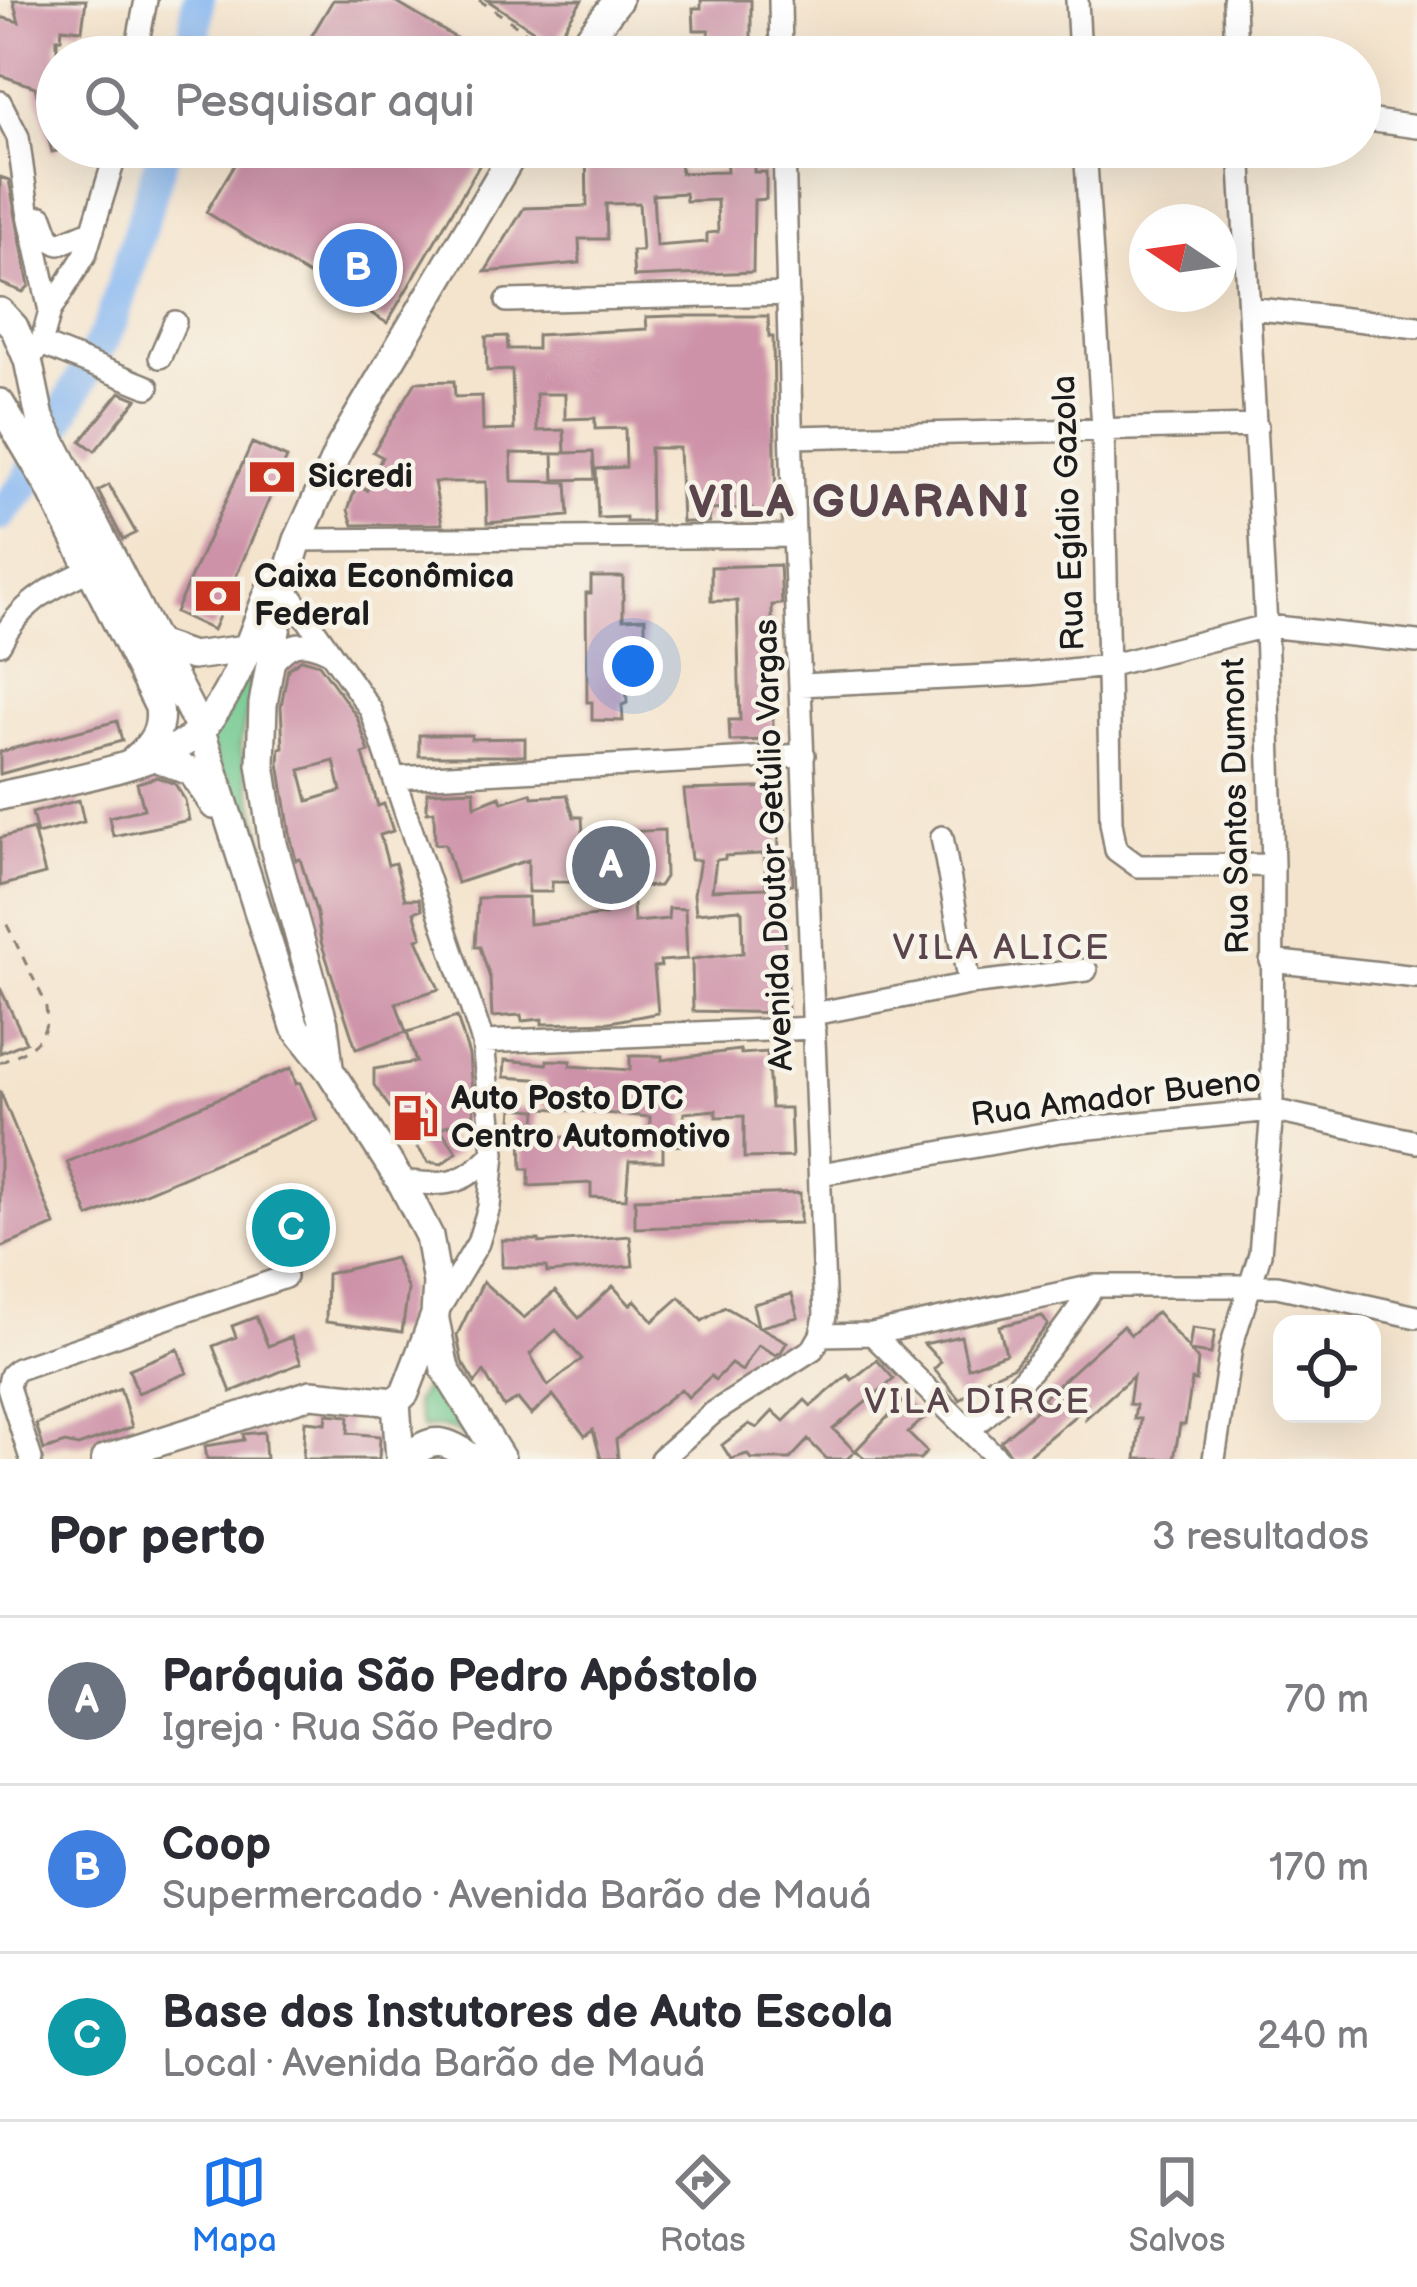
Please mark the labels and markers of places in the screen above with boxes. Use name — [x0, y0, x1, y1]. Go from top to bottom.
pin: B — [319, 223, 397, 313]
bank icon: Sicredi — [247, 452, 297, 502]
place label: Sicredi — [308, 457, 413, 497]
place label: Caixa Econômica Federal — [254, 557, 515, 635]
bank icon: Caixa Econômica Federal — [193, 571, 243, 621]
pin: A — [572, 820, 650, 910]
place label: Auto Posto DTC Centro Automotivo — [450, 1079, 731, 1157]
fuel station icon: Auto Posto DTC Centro Automotivo — [390, 1093, 440, 1143]
pin: C — [252, 1183, 330, 1273]

